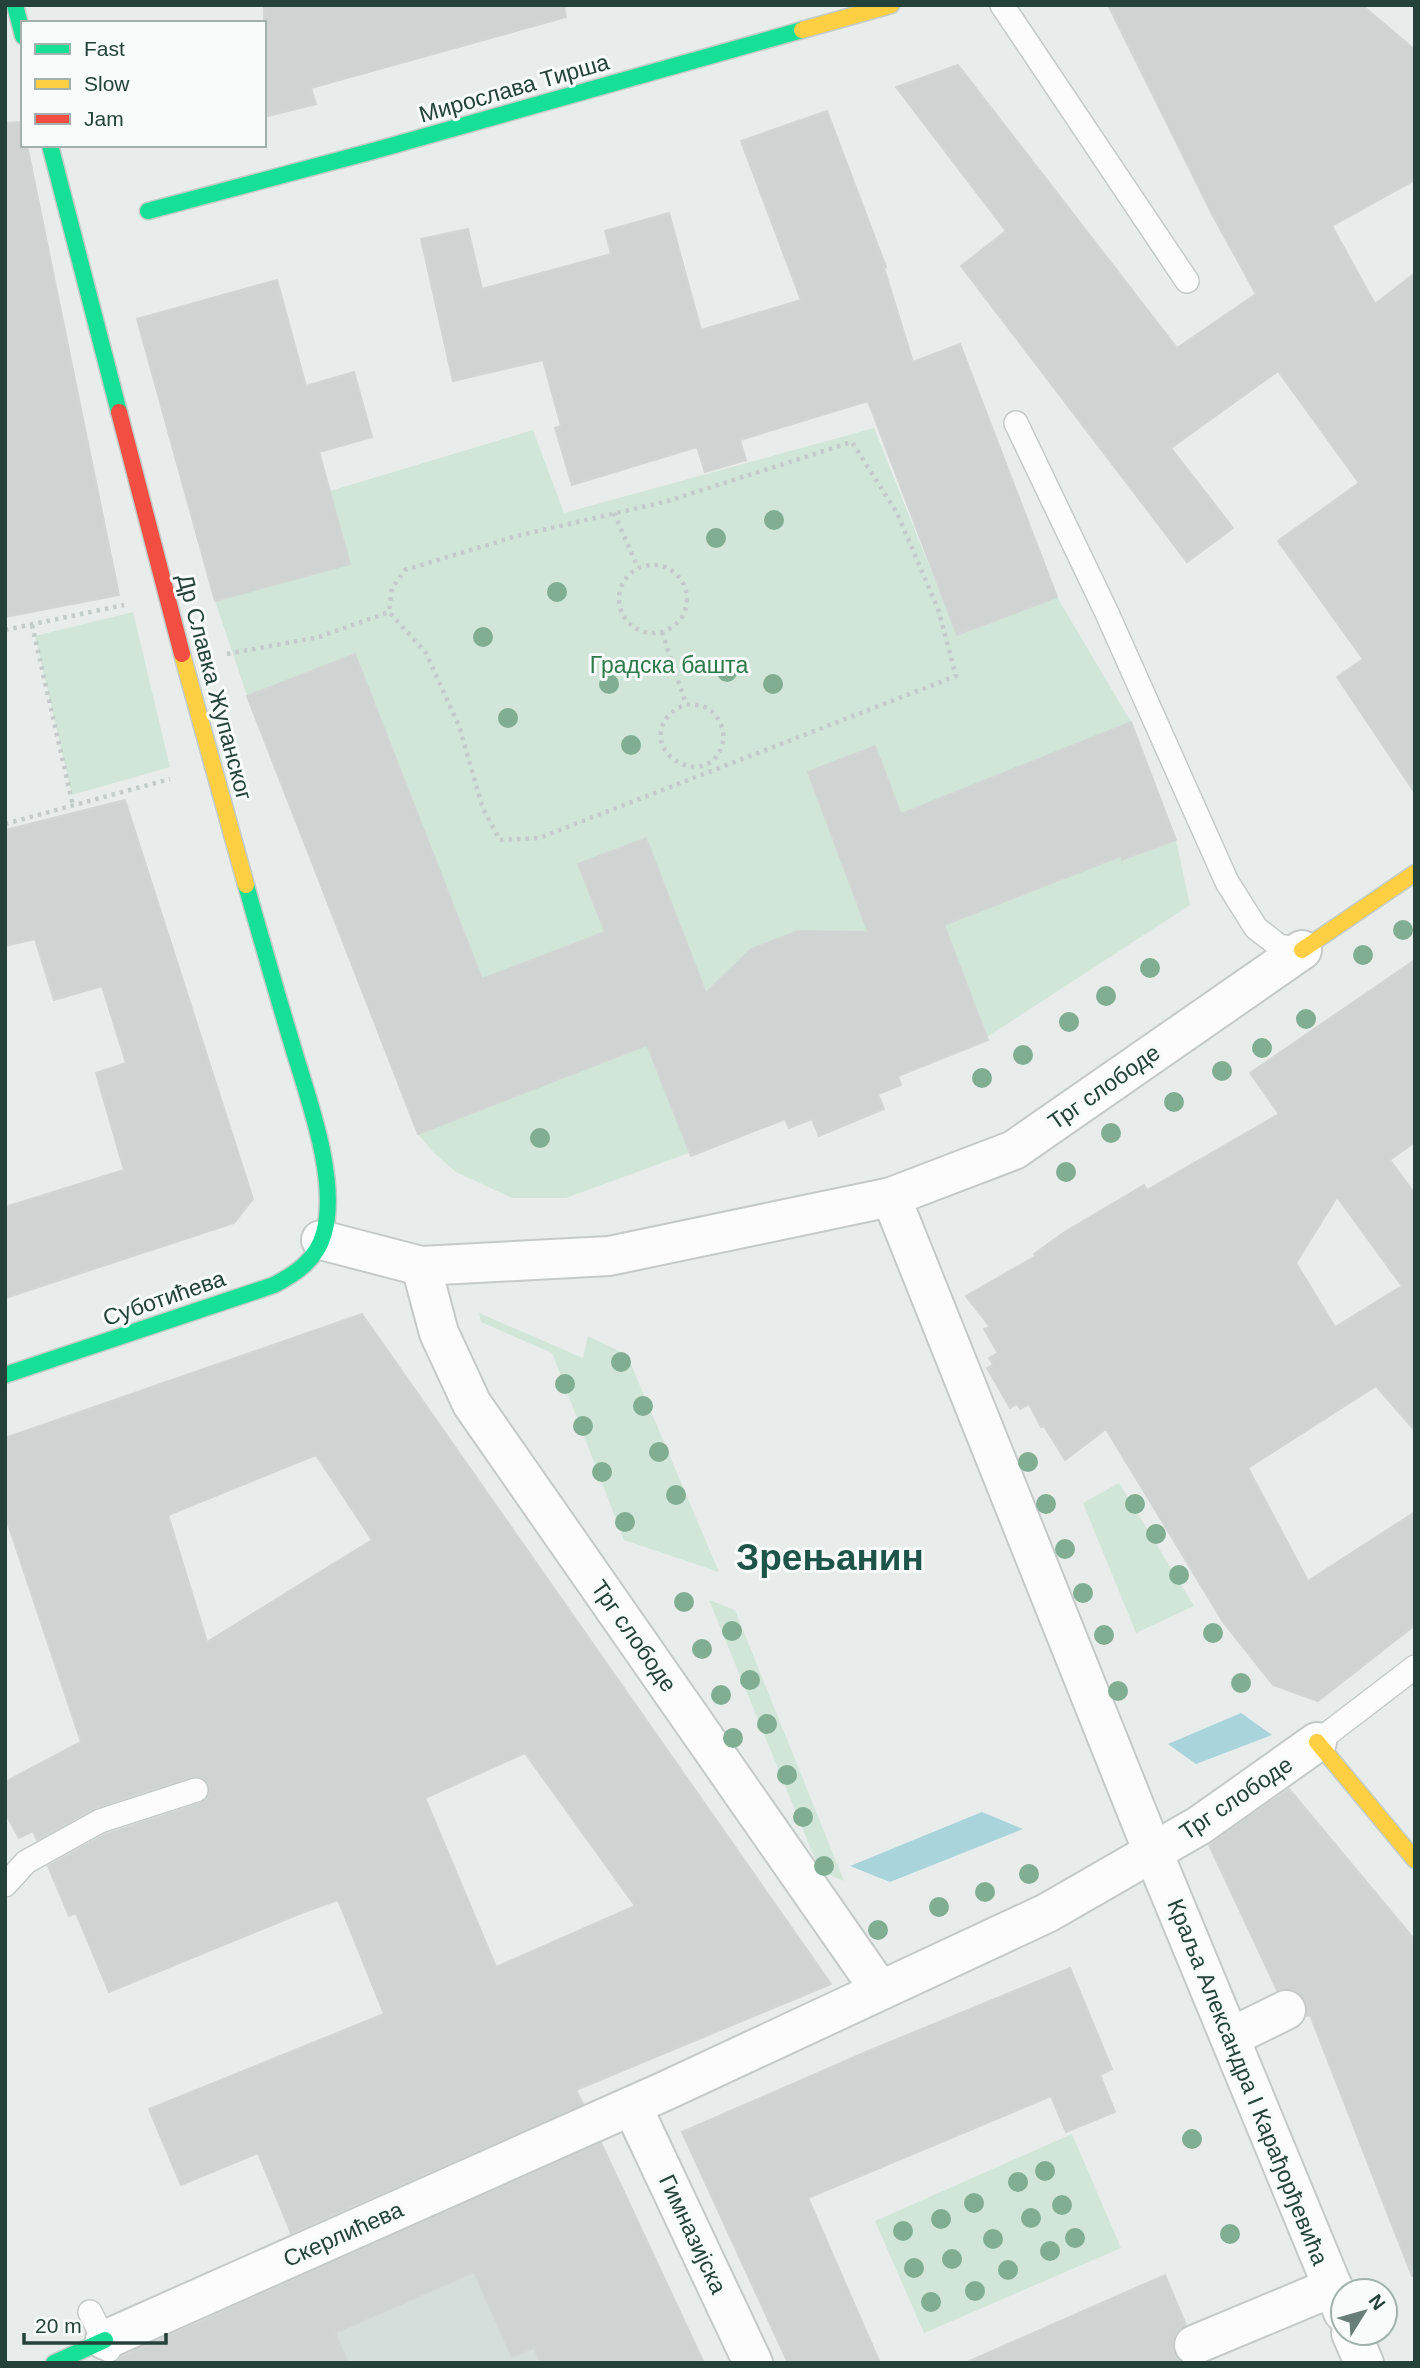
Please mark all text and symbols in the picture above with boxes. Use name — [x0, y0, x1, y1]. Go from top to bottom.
legend — [21, 21, 266, 147]
text: Fast — [84, 37, 125, 60]
street label: Мирослава Тирша — [416, 48, 612, 128]
text: Slow — [84, 72, 130, 95]
text: Jam — [84, 107, 124, 130]
street label: Др Славка Жупанског — [172, 571, 258, 803]
park label: Градска башта — [590, 652, 748, 678]
street label: Трг слободе — [1043, 1039, 1165, 1135]
street label: Суботићева — [99, 1265, 229, 1331]
district label: Зрењанин — [736, 1537, 924, 1578]
street label: Трг слободе — [586, 1575, 682, 1697]
street label: Трг слободе — [1175, 1751, 1297, 1845]
street label: Краља Александра I Карађорђевића — [1162, 1895, 1334, 2269]
street label: Гимназијска — [654, 2170, 732, 2298]
street label: Скерлићева — [279, 2196, 407, 2272]
north arrow — [1329, 2277, 1399, 2347]
text: N — [1365, 2290, 1390, 2314]
scale bar — [24, 2302, 166, 2346]
text: 20 m — [35, 2314, 82, 2337]

